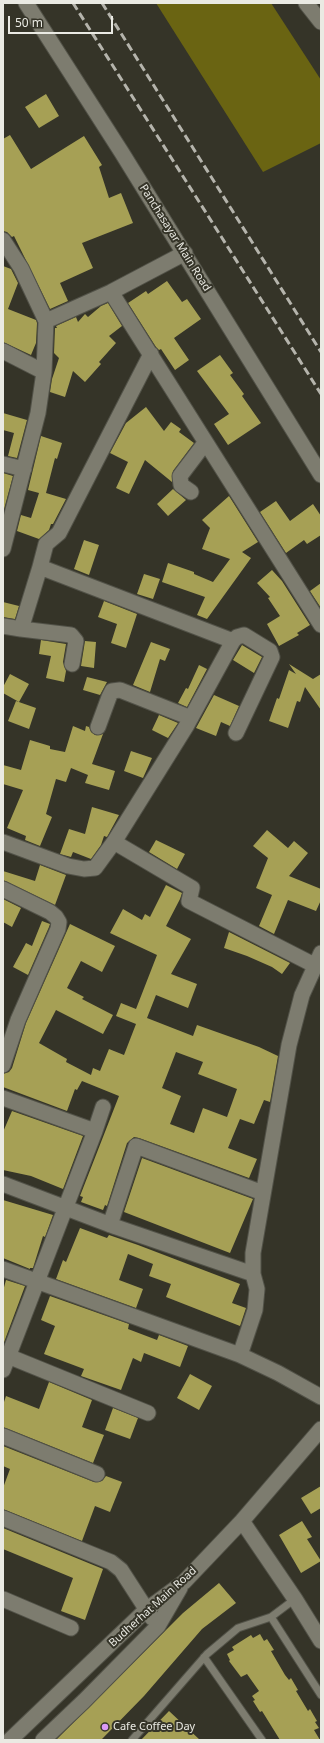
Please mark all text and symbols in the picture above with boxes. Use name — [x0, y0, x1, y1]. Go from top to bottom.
scale bar — [10, 8, 115, 34]
text: 50 m — [15, 14, 43, 31]
street label: Panchasayar Main Road — [137, 182, 213, 294]
street label: Budherhat Main Road — [107, 1564, 199, 1650]
place label: Cafe Coffee Day — [113, 1720, 195, 1734]
marker: Cafe Coffee Day — [100, 1722, 110, 1732]

